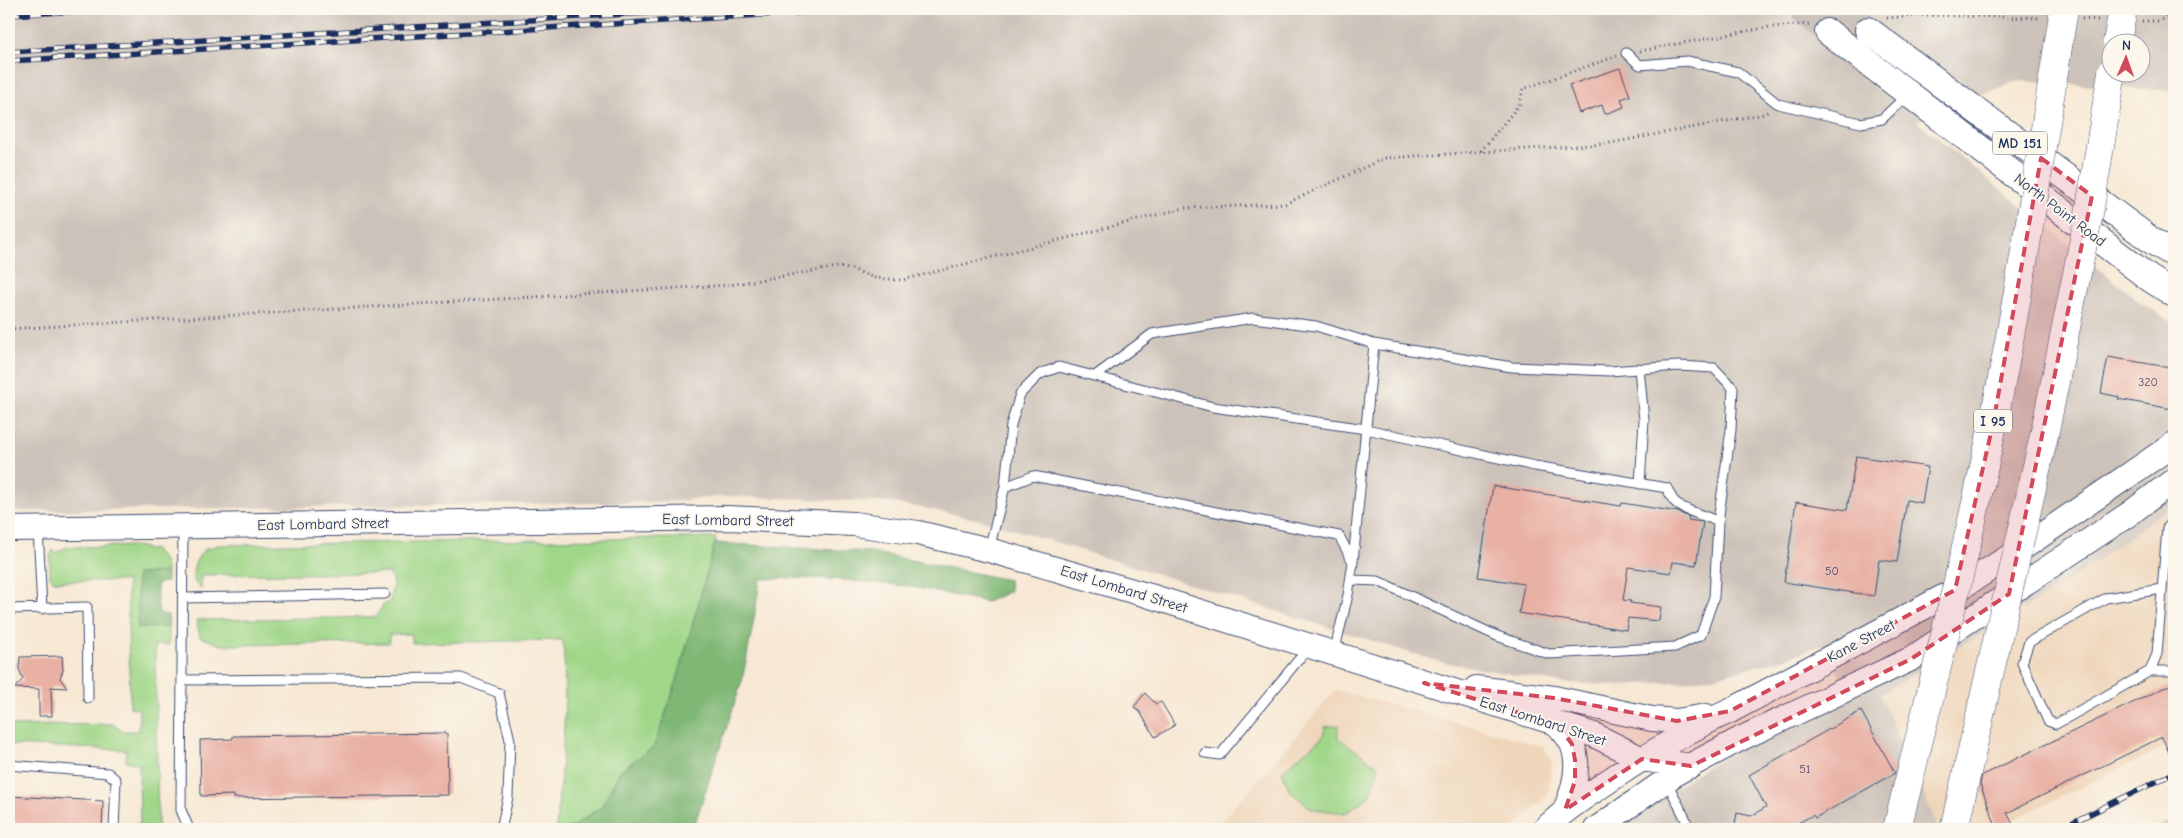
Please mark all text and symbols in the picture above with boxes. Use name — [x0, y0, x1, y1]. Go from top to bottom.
north arrow — [2100, 32, 2150, 82]
text: N — [2122, 37, 2131, 54]
road number: MD 151 — [1992, 132, 2048, 154]
street label: North Point Road — [2011, 170, 2109, 250]
house number: 320 — [2138, 375, 2158, 389]
road number: I 95 — [1974, 410, 2012, 432]
street label: East Lombard Street — [662, 510, 795, 530]
street label: East Lombard Street — [257, 514, 390, 534]
street label: East Lombard Street — [1058, 561, 1190, 617]
house number: 50 — [1825, 564, 1839, 578]
street label: Kane Street — [1824, 615, 1899, 666]
street label: East Lombard Street — [1478, 692, 1609, 750]
house number: 51 — [1799, 762, 1811, 776]

